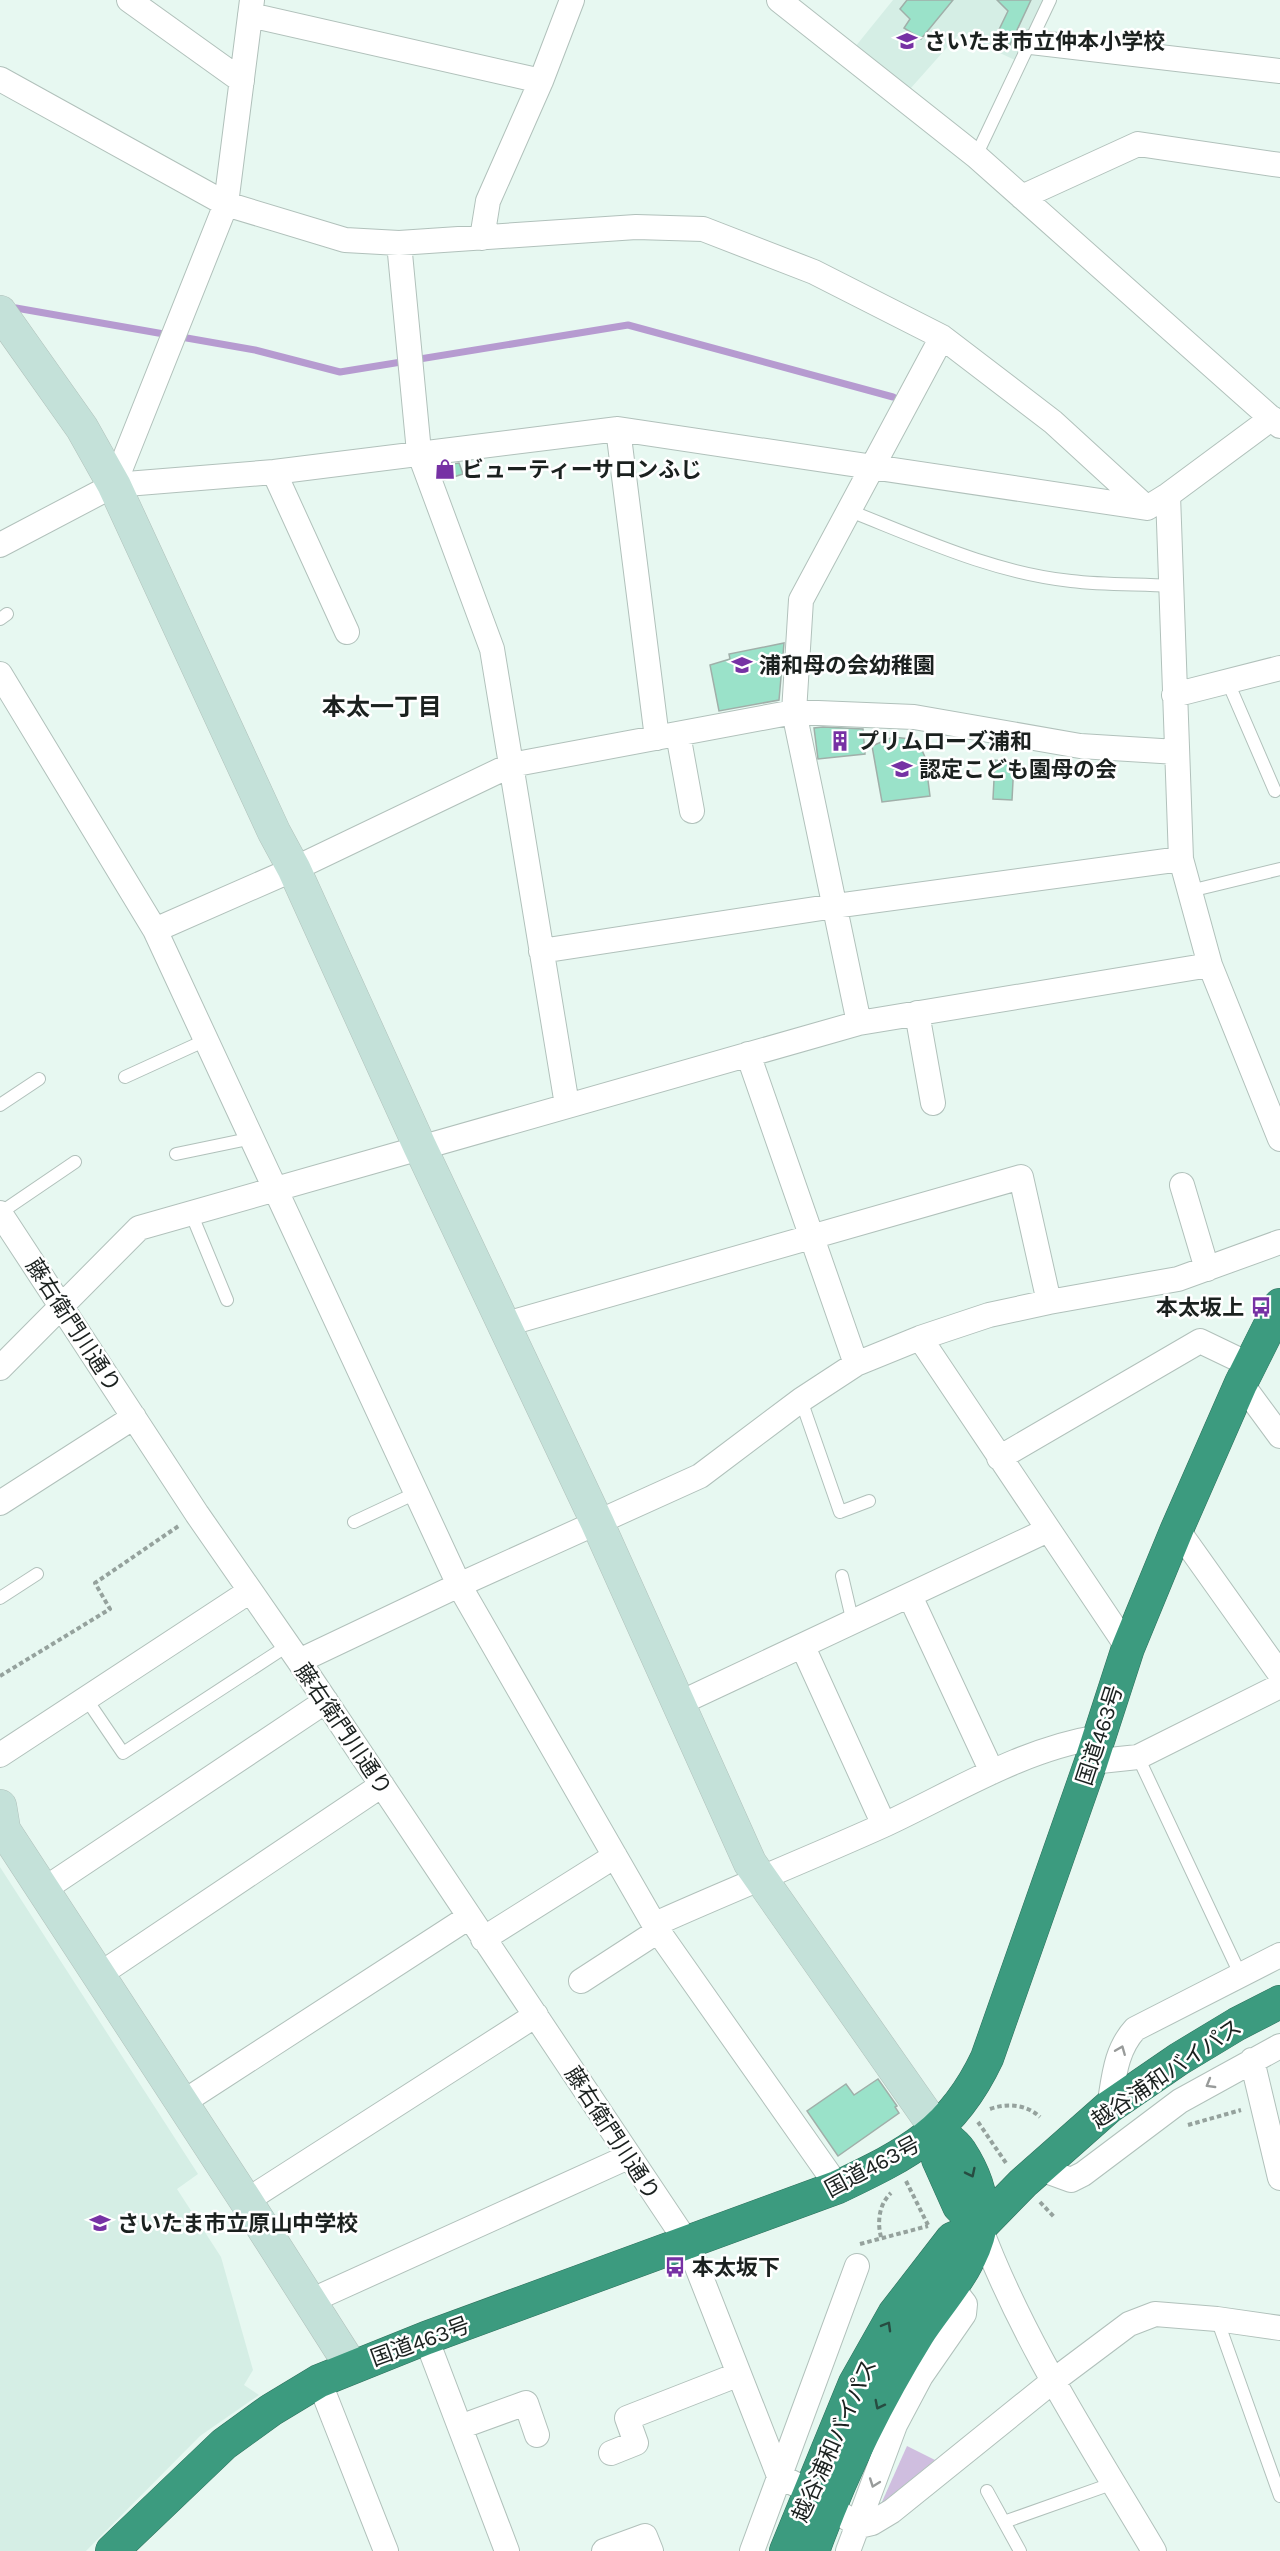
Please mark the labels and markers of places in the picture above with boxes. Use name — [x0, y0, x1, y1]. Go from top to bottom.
school or university icon: さいたま市立仲本小学校 — [895, 29, 919, 53]
place label: さいたま市立仲本小学校 — [924, 29, 1165, 55]
shop icon: ビューティーサロンふじ — [433, 457, 457, 481]
place label: ビューティーサロンふじ — [462, 457, 702, 483]
school or university icon: 浦和母の会幼稚園 — [730, 653, 754, 677]
place label: 浦和母の会幼稚園 — [759, 653, 935, 679]
building icon: プリムローズ浦和 — [828, 729, 852, 753]
place label: プリムローズ浦和 — [857, 729, 1032, 755]
school or university icon: 認定こども園母の会 — [890, 757, 914, 781]
place label: 認定こども園母の会 — [919, 757, 1117, 783]
place label: 本太坂上 — [1156, 1295, 1244, 1321]
bus stop icon: 本太坂上 — [1249, 1295, 1273, 1319]
school or university icon: さいたま市立原山中学校 — [88, 2211, 112, 2235]
place label: さいたま市立原山中学校 — [117, 2211, 358, 2237]
bus stop icon: 本太坂下 — [663, 2255, 687, 2279]
place label: 本太坂下 — [692, 2255, 780, 2281]

